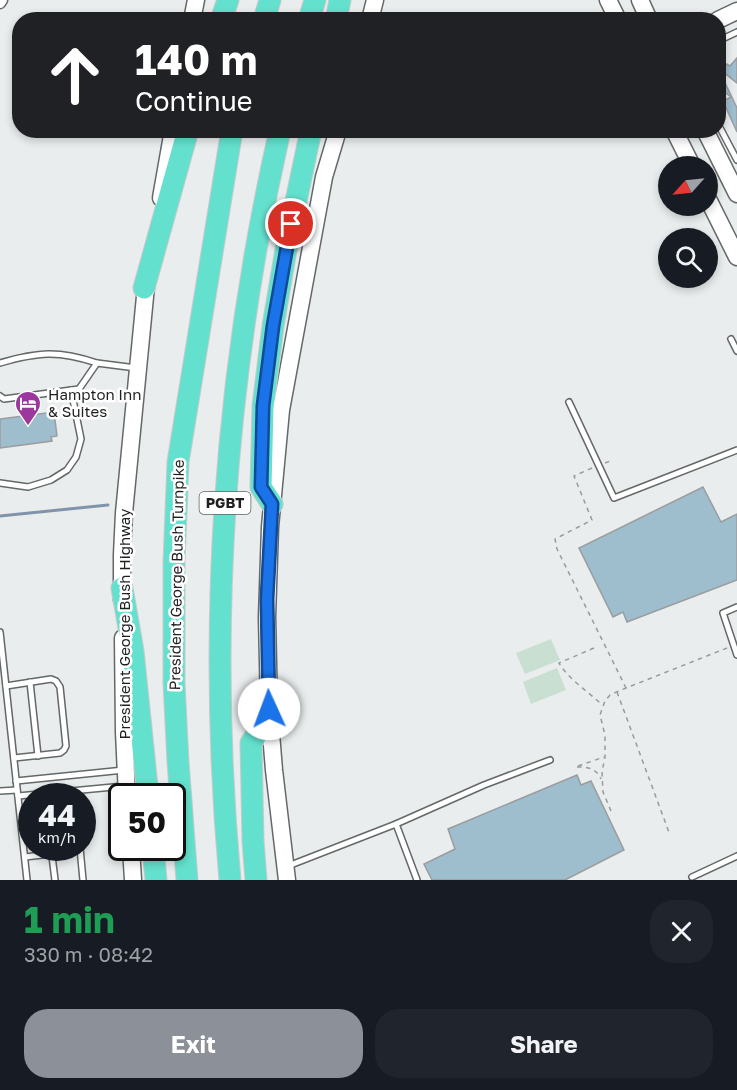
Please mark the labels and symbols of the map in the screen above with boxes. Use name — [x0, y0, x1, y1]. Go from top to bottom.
north arrow — [658, 156, 718, 216]
pin — [265, 198, 316, 249]
place label: Hampton Inn & Suites — [48, 385, 142, 420]
hotel icon: Hampton Inn & Suites — [13, 389, 43, 427]
street label: President George Bush Turnpike — [165, 459, 187, 691]
road number: PGBT — [200, 492, 250, 514]
street label: President George Bush Highway — [115, 508, 133, 739]
position arrow — [237, 677, 301, 741]
speed limit sign: 50 — [108, 783, 186, 861]

